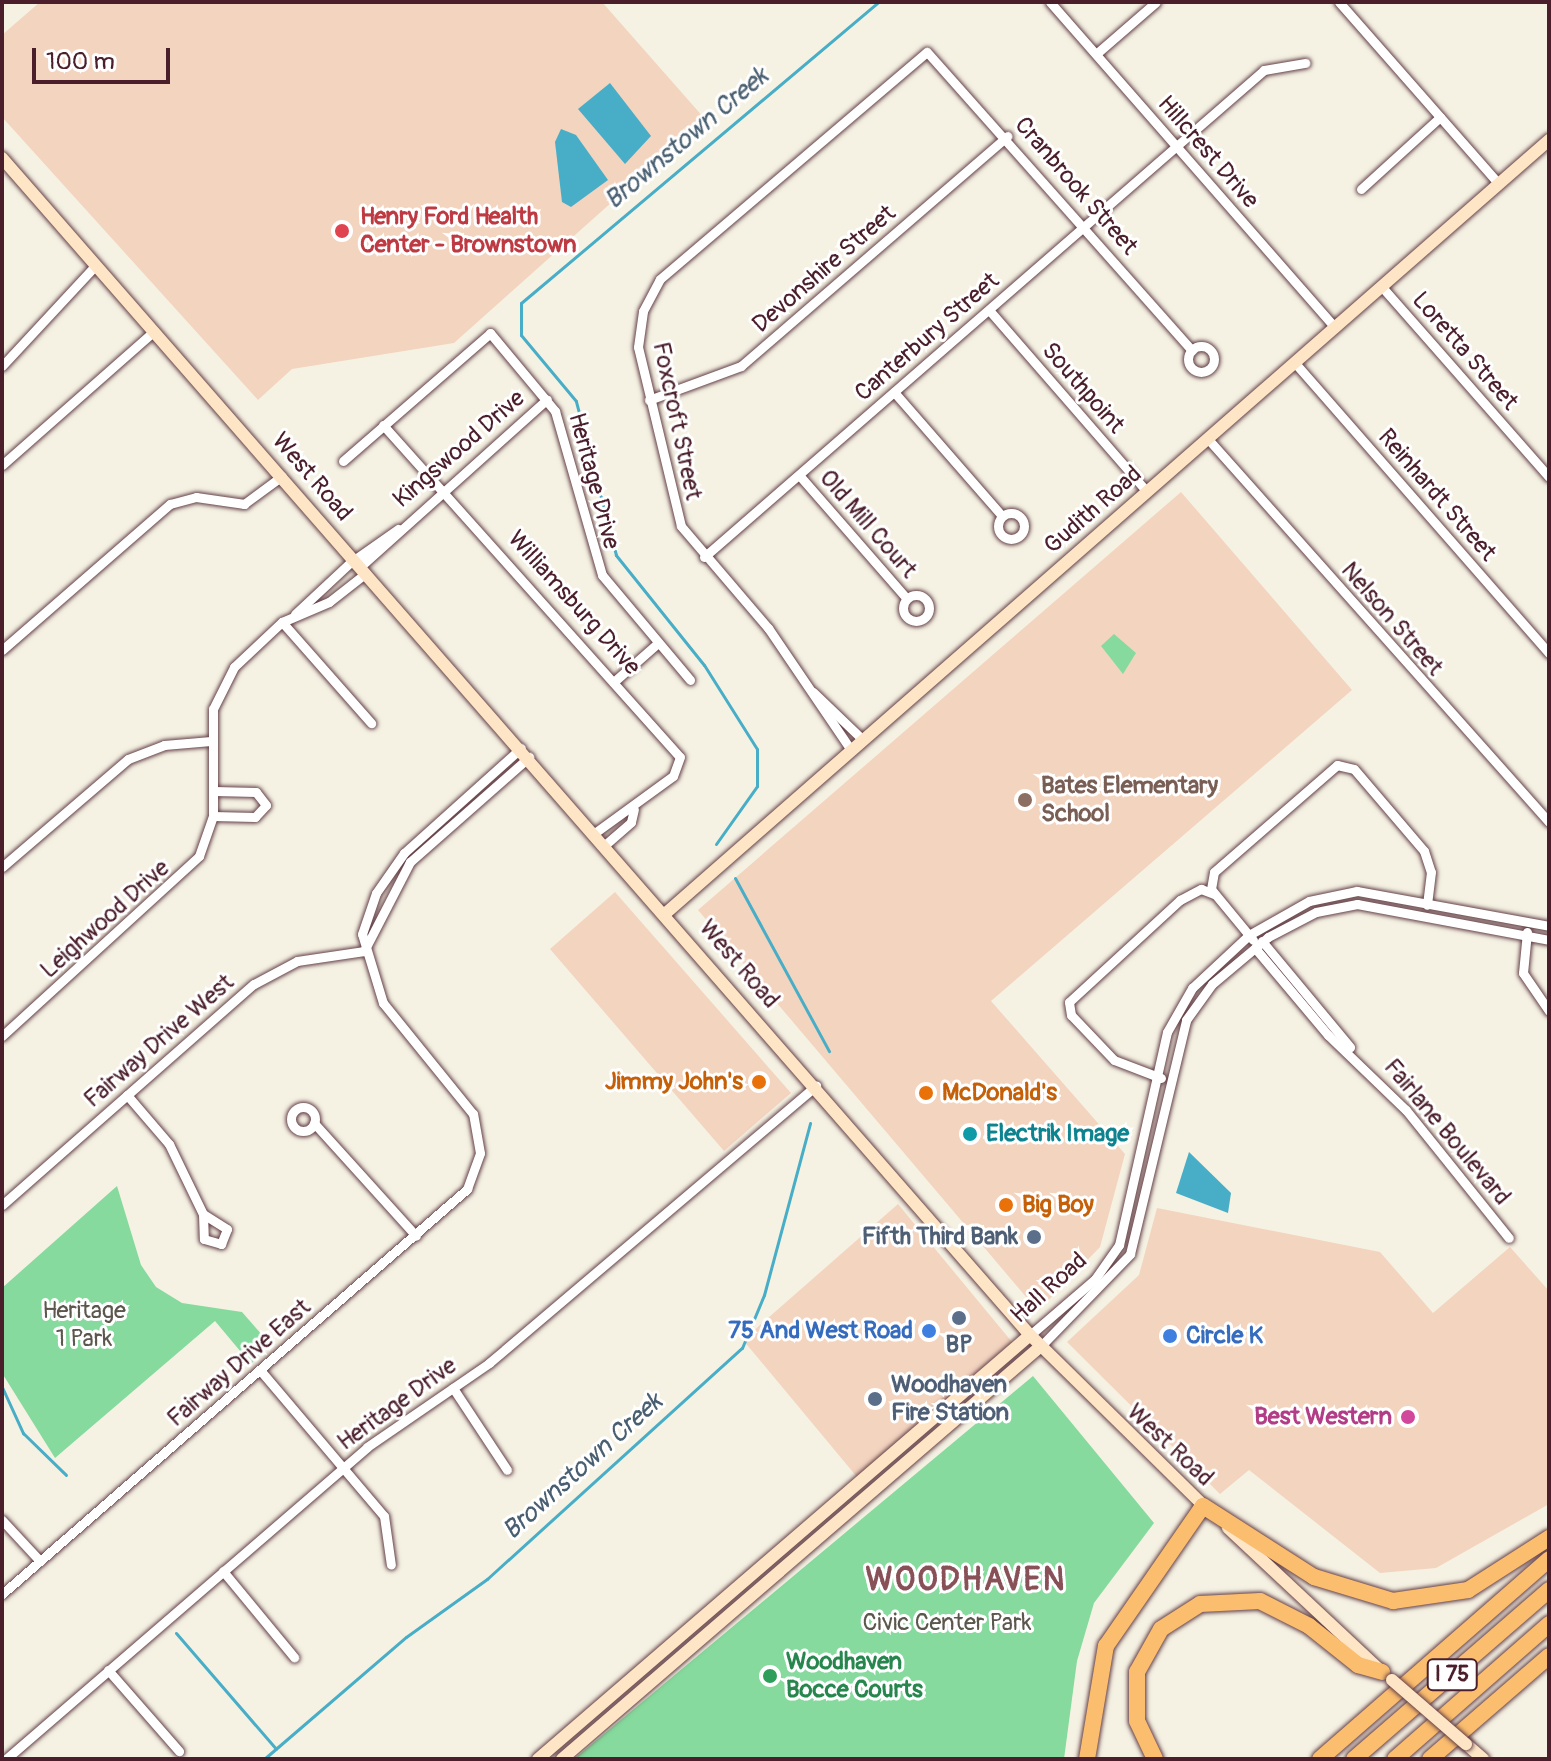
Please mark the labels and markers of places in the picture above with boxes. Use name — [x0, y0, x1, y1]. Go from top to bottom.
place label: Henry Ford Health Center - Brownstown — [360, 203, 577, 259]
marker: Henry Ford Health Center - Brownstown — [331, 220, 353, 242]
place label: Bates Elementary School — [1041, 772, 1218, 828]
marker: Bates Elementary School — [1016, 791, 1034, 809]
place label: Jimmy John's — [605, 1068, 743, 1096]
marker: Jimmy John's — [750, 1073, 768, 1091]
place label: McDonald's — [942, 1079, 1057, 1107]
marker: McDonald's — [917, 1084, 935, 1102]
place label: Electrik Image — [986, 1120, 1129, 1148]
marker: Electrik Image — [961, 1125, 979, 1143]
place label: Big Boy — [1022, 1191, 1094, 1219]
marker: Big Boy — [997, 1196, 1015, 1214]
place label: Fifth Third Bank — [862, 1223, 1018, 1251]
marker: Fifth Third Bank — [1025, 1228, 1043, 1246]
marker: BP — [950, 1309, 968, 1327]
place label: 75 And West Road — [728, 1317, 913, 1345]
marker: 75 And West Road — [920, 1322, 938, 1340]
place label: Circle K — [1186, 1322, 1263, 1350]
marker: Circle K — [1161, 1327, 1179, 1345]
place label: BP — [946, 1331, 972, 1359]
place label: Woodhaven Fire Station — [891, 1371, 1009, 1427]
marker: Woodhaven Fire Station — [866, 1390, 884, 1408]
place label: Best Western — [1254, 1403, 1392, 1431]
marker: Best Western — [1399, 1408, 1417, 1426]
place label: Woodhaven Bocce Courts — [786, 1648, 923, 1704]
marker: Woodhaven Bocce Courts — [761, 1667, 779, 1685]

